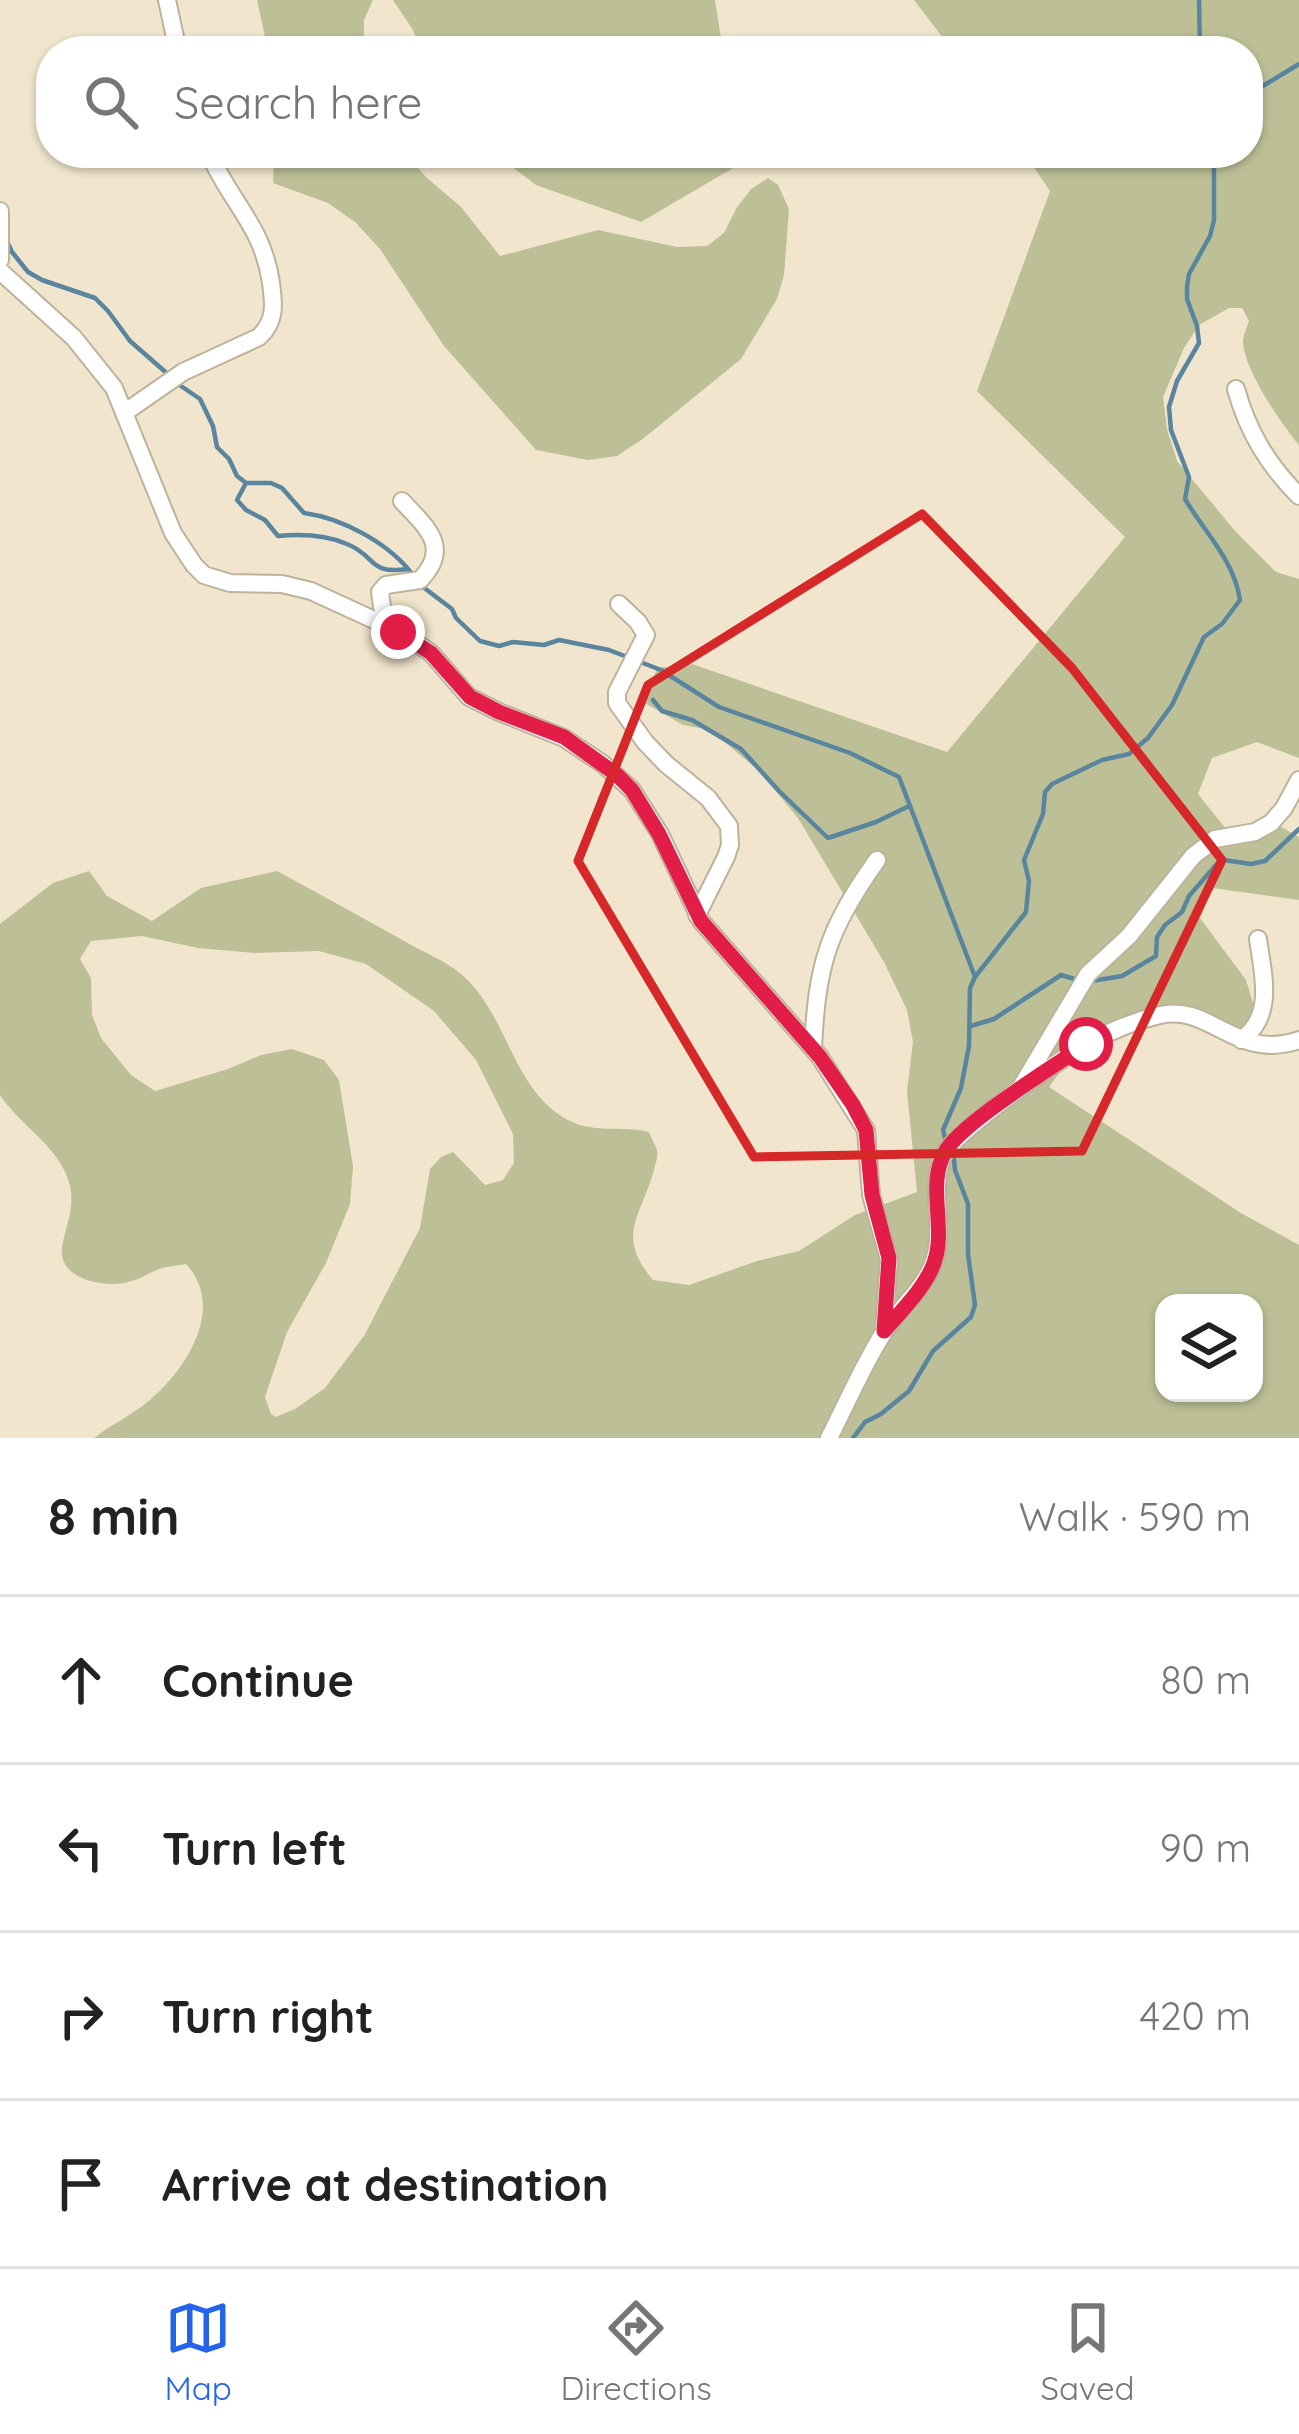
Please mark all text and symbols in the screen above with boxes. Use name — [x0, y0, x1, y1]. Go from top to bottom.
search box — [36, 36, 1263, 168]
icon: search — [78, 69, 144, 135]
text: Search here — [174, 74, 422, 130]
route end — [371, 605, 425, 659]
route start — [1059, 1017, 1113, 1071]
map controls — [1155, 1294, 1263, 1402]
button: layers — [1155, 1294, 1263, 1402]
text: 8 min — [48, 1484, 180, 1548]
text: Walk · 590 m — [1019, 1492, 1251, 1541]
icon: ahead — [48, 1647, 114, 1713]
text: Continue — [162, 1652, 354, 1708]
text: 80 m — [1161, 1655, 1251, 1704]
icon: left — [48, 1815, 114, 1881]
text: Turn left — [162, 1820, 347, 1876]
text: 90 m — [1160, 1823, 1251, 1872]
icon: right — [48, 1983, 114, 2049]
text: Turn right — [162, 1988, 374, 2044]
text: 420 m — [1139, 1991, 1251, 2040]
icon: arrive — [48, 2151, 114, 2217]
text: Arrive at destination — [162, 2156, 608, 2212]
tab: Map — [164, 2295, 232, 2408]
tab: Directions — [560, 2295, 712, 2408]
tab: Saved — [1041, 2295, 1135, 2408]

